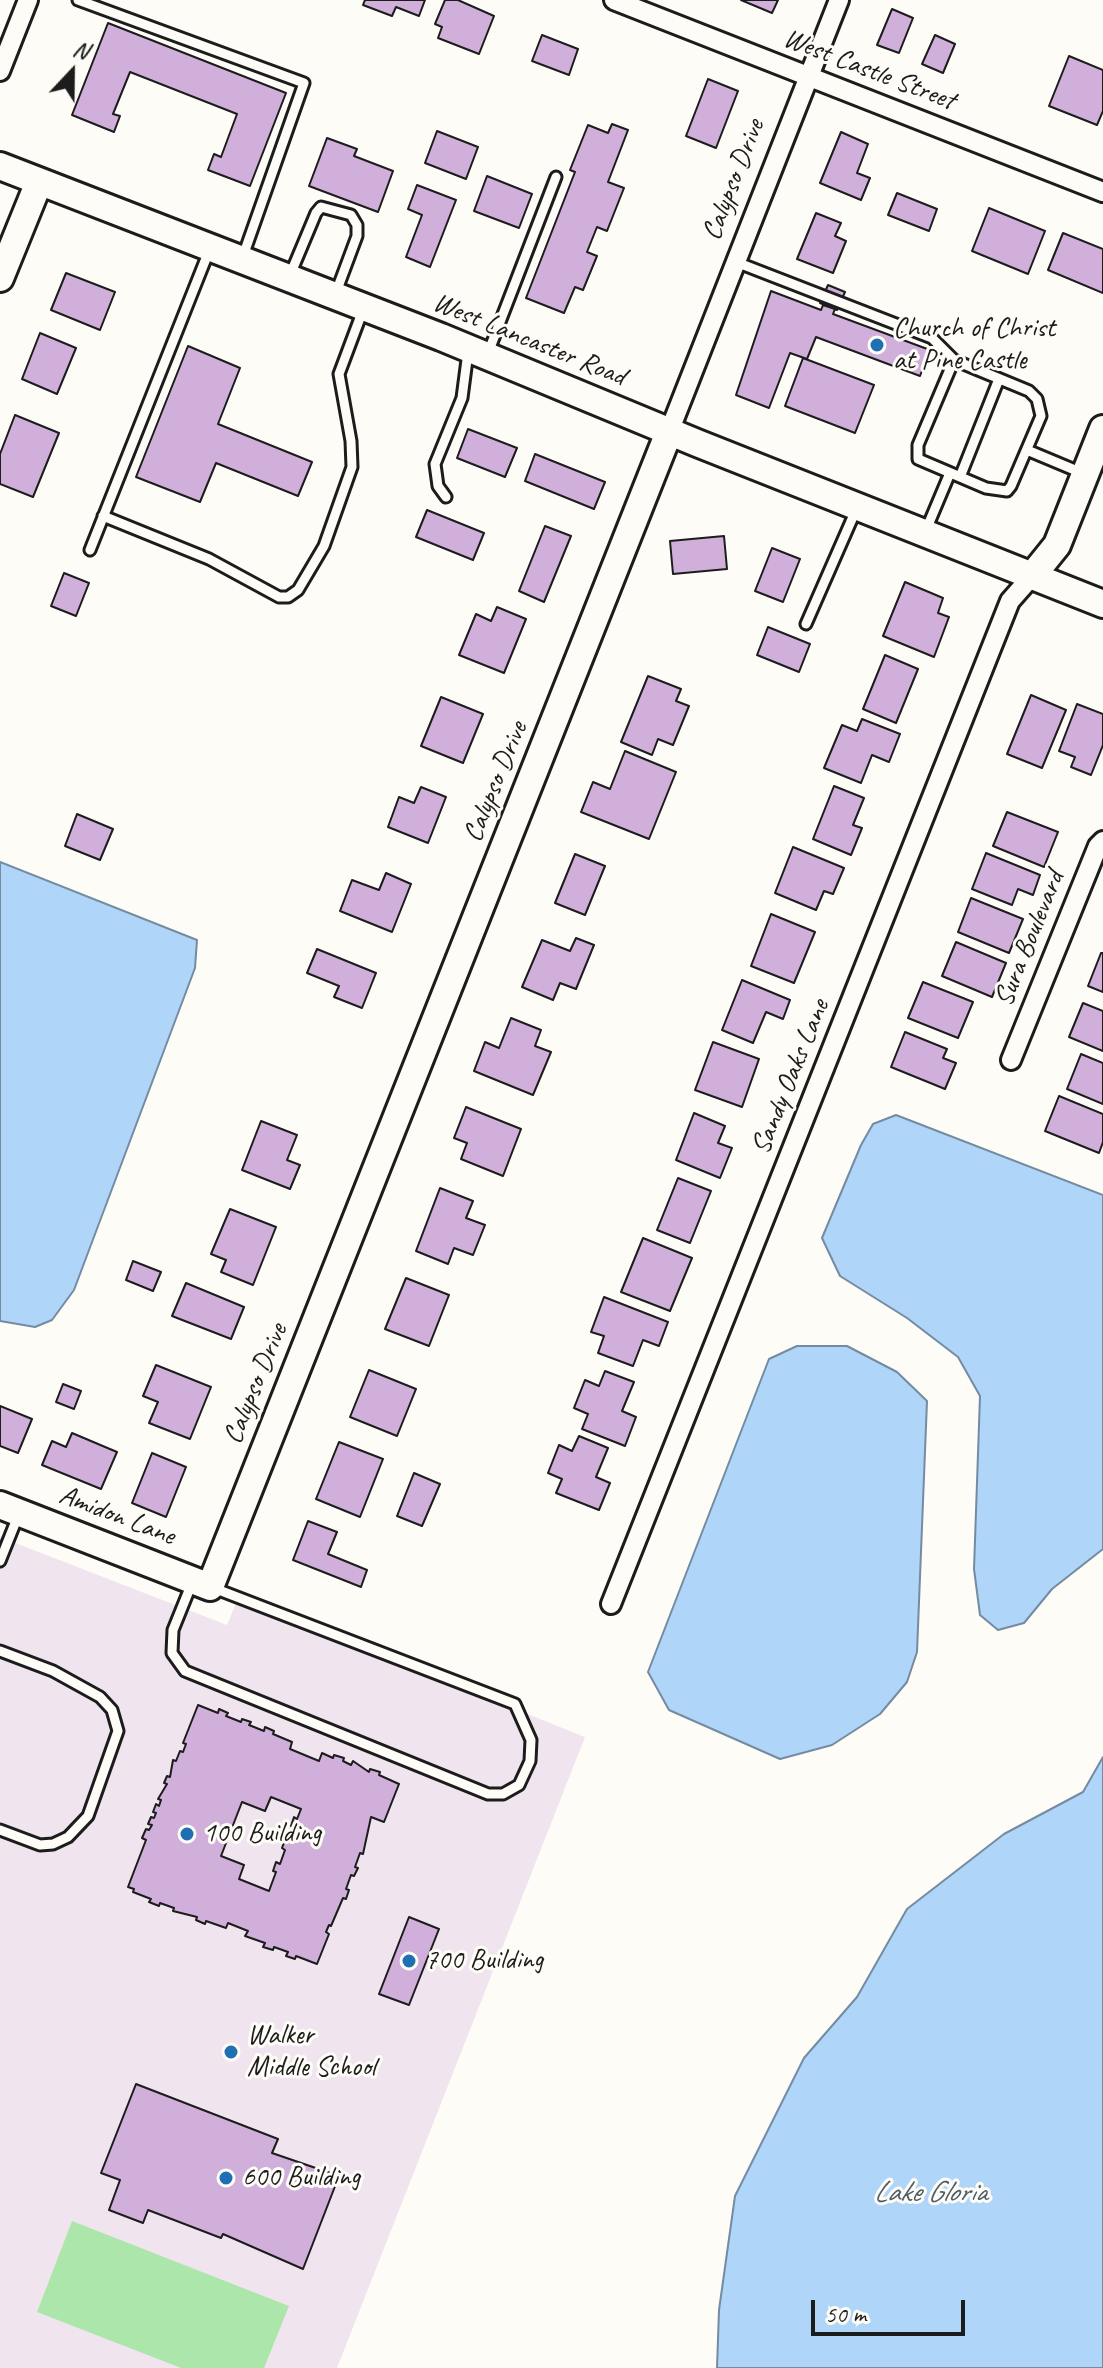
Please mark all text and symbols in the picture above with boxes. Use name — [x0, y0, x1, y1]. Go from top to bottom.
street label: West Castle Street — [778, 22, 960, 118]
north arrow — [32, 32, 112, 112]
text: N — [69, 34, 93, 65]
street label: Calypso Drive — [696, 115, 772, 245]
street label: West Lancaster Road — [428, 286, 630, 394]
place label: Church of Christ at Pine Castle — [893, 312, 1055, 378]
marker: Church of Christ at Pine Castle — [868, 336, 886, 354]
street label: Calypso Drive — [457, 717, 535, 847]
street label: Sura Boulevard — [988, 867, 1072, 1011]
street label: Sandy Oaks Lane — [745, 995, 837, 1159]
street label: Calypso Drive — [217, 1319, 295, 1449]
street label: Amidon Lane — [54, 1479, 180, 1553]
place label: 100 Building — [203, 1817, 321, 1851]
marker: 100 Building — [178, 1825, 196, 1843]
place label: 700 Building — [425, 1944, 543, 1978]
marker: 700 Building — [400, 1952, 418, 1970]
place label: Walker Middle School — [247, 2019, 375, 2085]
marker: Walker Middle School — [222, 2043, 240, 2061]
place label: 600 Building — [242, 2161, 360, 2195]
marker: 600 Building — [217, 2169, 235, 2187]
water label: Lake Gloria — [873, 2175, 987, 2211]
scale bar — [815, 2284, 969, 2334]
text: 50 m — [825, 2299, 866, 2329]

